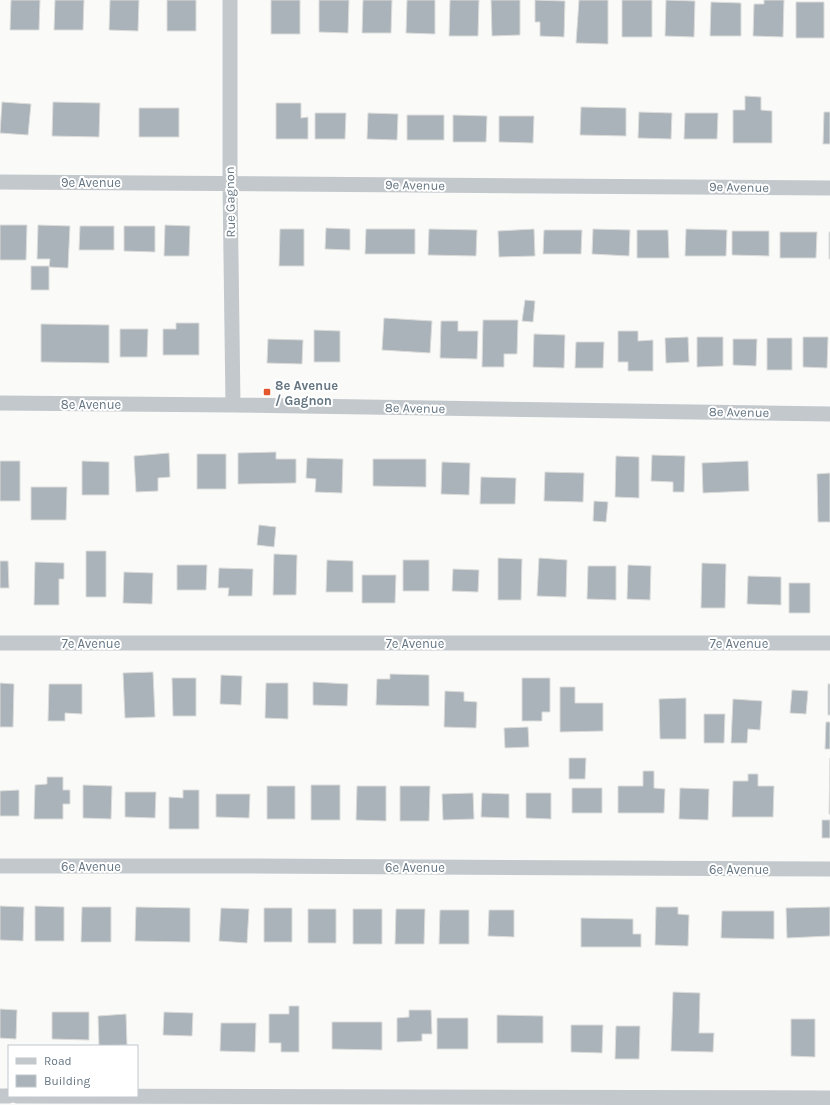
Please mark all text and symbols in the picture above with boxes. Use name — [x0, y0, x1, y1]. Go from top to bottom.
street label: Rue Gagnon — [222, 166, 238, 238]
street label: 9e Avenue — [61, 175, 121, 190]
street label: 9e Avenue — [385, 177, 445, 193]
street label: 9e Avenue — [709, 179, 769, 195]
place label: 8e Avenue / Gagnon — [275, 378, 338, 408]
marker: 8e Avenue / Gagnon — [262, 387, 272, 397]
street label: 8e Avenue — [61, 397, 122, 412]
street label: 8e Avenue — [385, 400, 446, 416]
street label: 8e Avenue — [709, 404, 770, 420]
street label: 7e Avenue — [62, 636, 121, 651]
street label: 7e Avenue — [386, 636, 445, 651]
street label: 7e Avenue — [710, 636, 769, 651]
street label: 6e Avenue — [61, 859, 121, 874]
street label: 6e Avenue — [385, 860, 445, 875]
street label: 6e Avenue — [709, 862, 769, 877]
legend — [8, 1045, 138, 1097]
text: Road — [44, 1054, 72, 1068]
text: Building — [44, 1074, 91, 1088]

